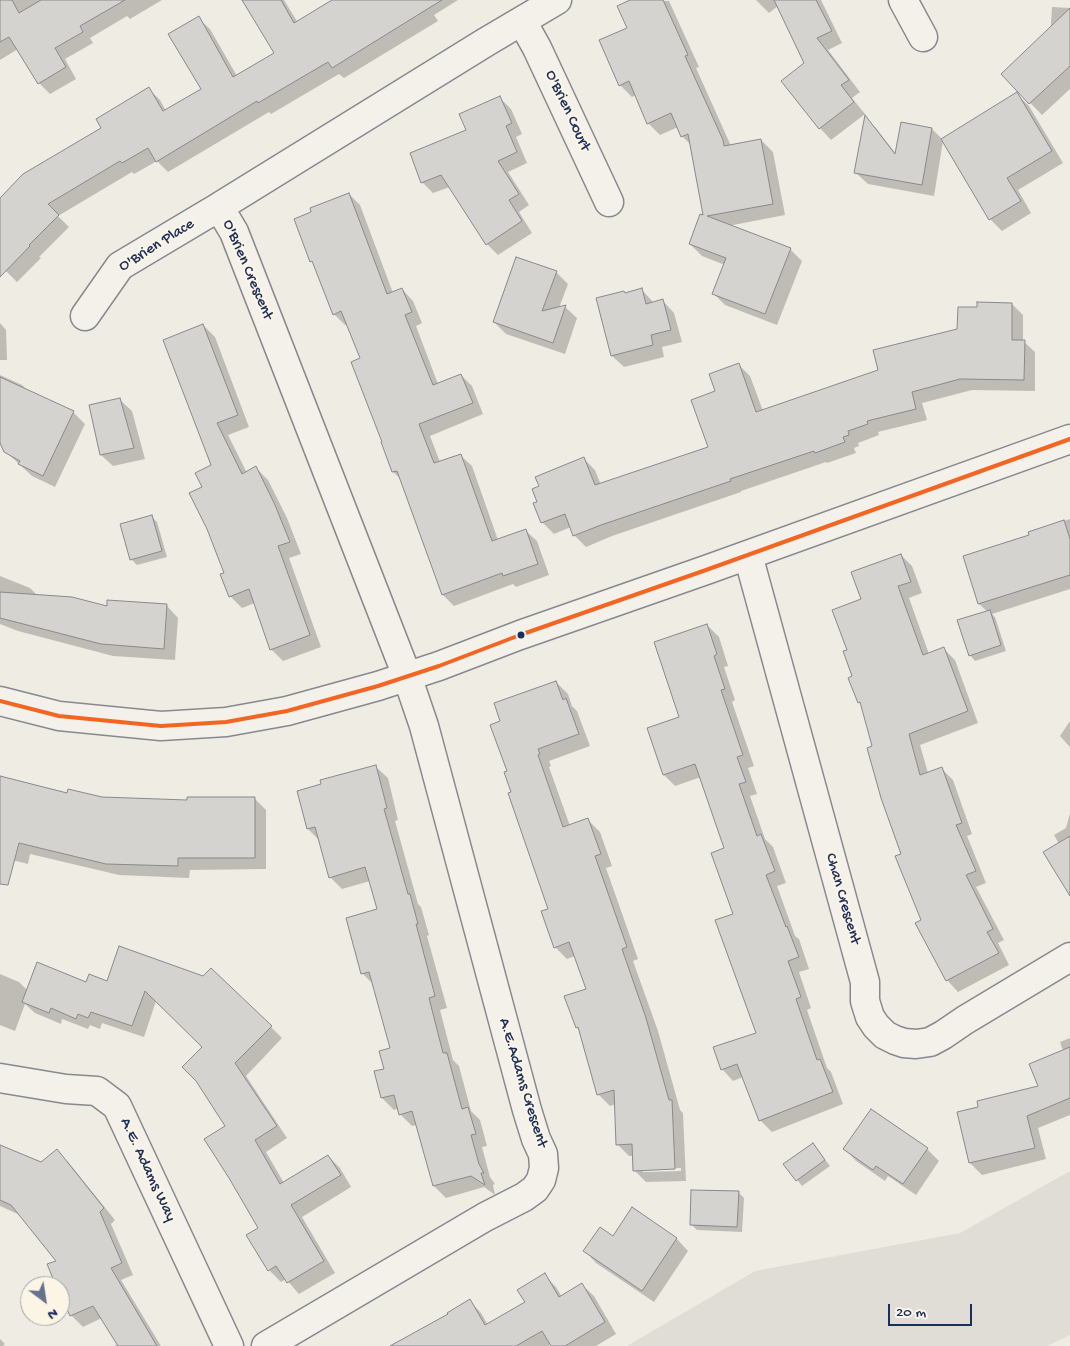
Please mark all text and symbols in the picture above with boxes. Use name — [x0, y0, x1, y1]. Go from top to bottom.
street label: O'Brien Court — [540, 67, 594, 155]
street label: O'Brien Place — [116, 215, 198, 277]
street label: O'Brien Crescent — [217, 217, 277, 323]
unlabelled marker — [516, 630, 526, 640]
street label: Chan Crescent — [820, 851, 864, 947]
street label: A.E.Adams Crescent — [493, 1016, 551, 1150]
street label: A.E. Adams Way — [115, 1115, 179, 1225]
north arrow — [20, 1276, 70, 1326]
scale bar — [890, 1294, 974, 1326]
text: N — [44, 1304, 61, 1323]
text: 20 m — [896, 1304, 926, 1322]

